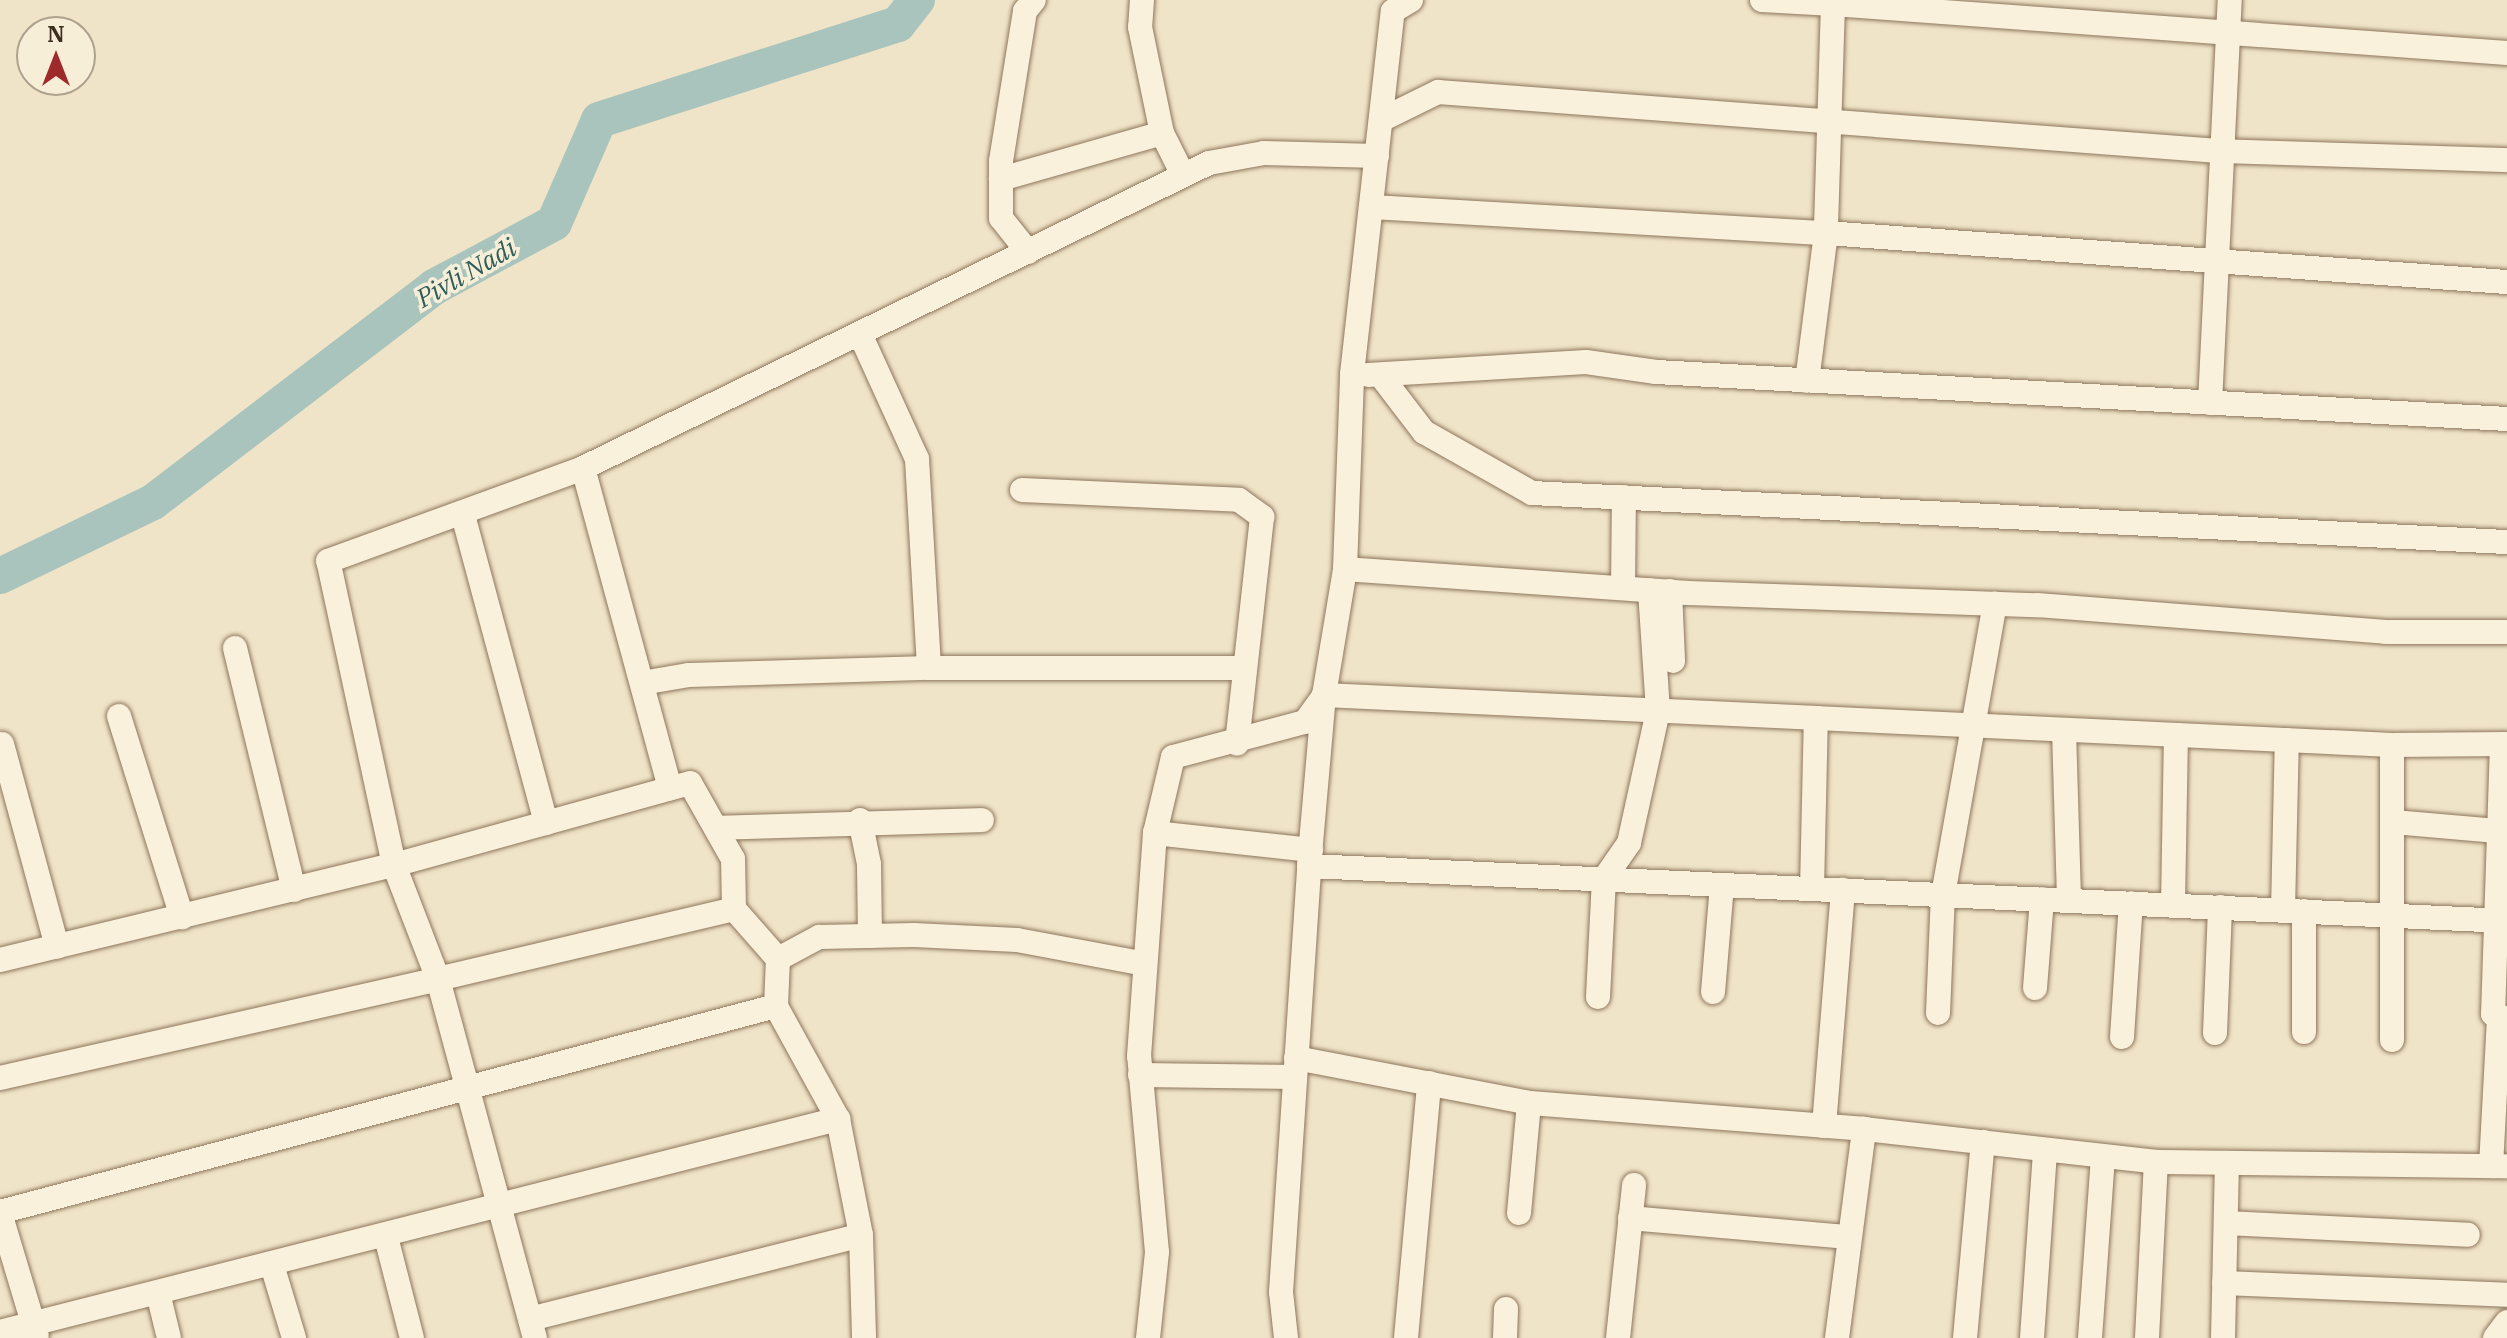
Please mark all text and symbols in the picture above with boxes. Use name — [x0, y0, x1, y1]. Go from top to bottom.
north arrow — [16, 16, 96, 96]
text: N — [47, 19, 65, 48]
water label: Pivli Nadi — [411, 232, 521, 314]

